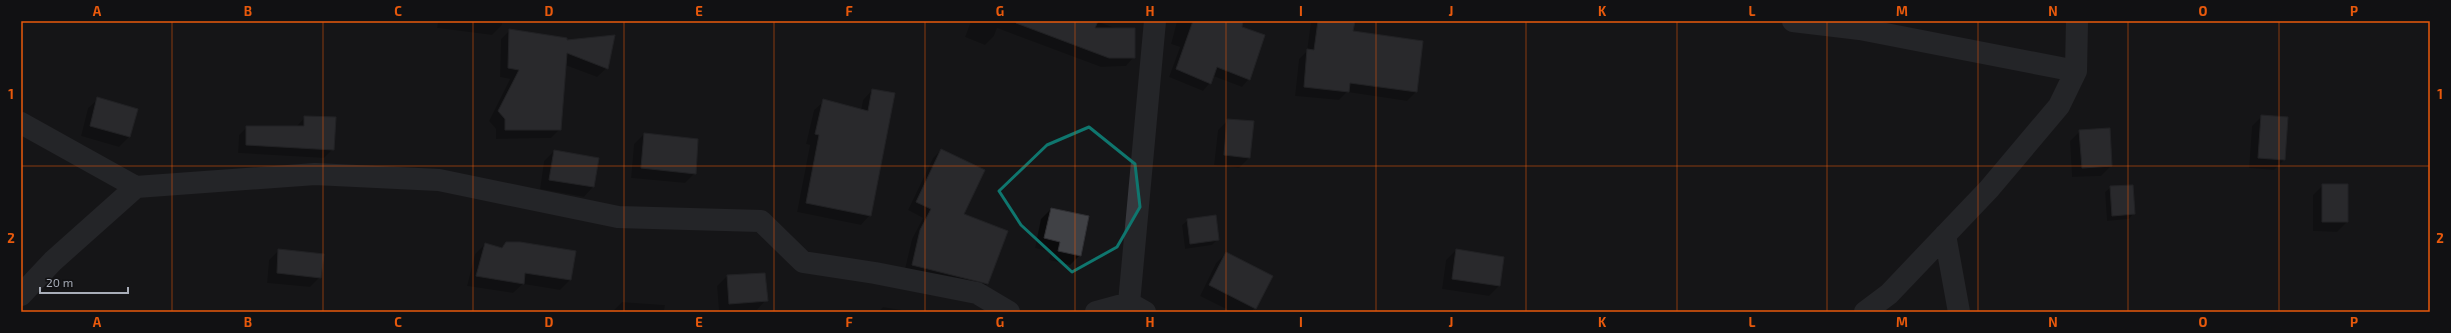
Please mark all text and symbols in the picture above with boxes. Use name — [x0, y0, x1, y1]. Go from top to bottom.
text: A — [93, 3, 102, 19]
text: B — [244, 3, 252, 19]
text: C — [394, 3, 402, 19]
text: D — [545, 3, 554, 19]
text: E — [695, 3, 703, 19]
text: F — [845, 3, 853, 19]
text: G — [996, 3, 1004, 19]
text: H — [1146, 3, 1155, 19]
text: I — [1299, 3, 1303, 19]
text: J — [1449, 3, 1453, 19]
text: K — [1598, 3, 1607, 19]
text: L — [1749, 3, 1756, 19]
text: M — [1896, 3, 1908, 19]
text: N — [2048, 3, 2058, 19]
text: O — [2199, 3, 2208, 19]
text: P — [2350, 3, 2358, 19]
text: 1 — [8, 86, 14, 102]
text: 1 — [2437, 86, 2443, 102]
text: 2 — [7, 230, 15, 246]
text: 2 — [2436, 230, 2444, 246]
scale bar — [40, 269, 128, 295]
text: 20 m — [46, 275, 73, 289]
text: A — [93, 314, 102, 330]
text: B — [244, 314, 252, 330]
text: C — [394, 314, 402, 330]
text: D — [545, 314, 554, 330]
text: E — [695, 314, 703, 330]
text: F — [845, 314, 853, 330]
text: G — [996, 314, 1004, 330]
text: H — [1146, 314, 1155, 330]
text: I — [1299, 314, 1303, 330]
text: J — [1449, 314, 1453, 330]
text: K — [1598, 314, 1607, 330]
text: L — [1749, 314, 1756, 330]
text: M — [1896, 314, 1908, 330]
text: N — [2048, 314, 2058, 330]
text: O — [2199, 314, 2208, 330]
text: P — [2350, 314, 2358, 330]

